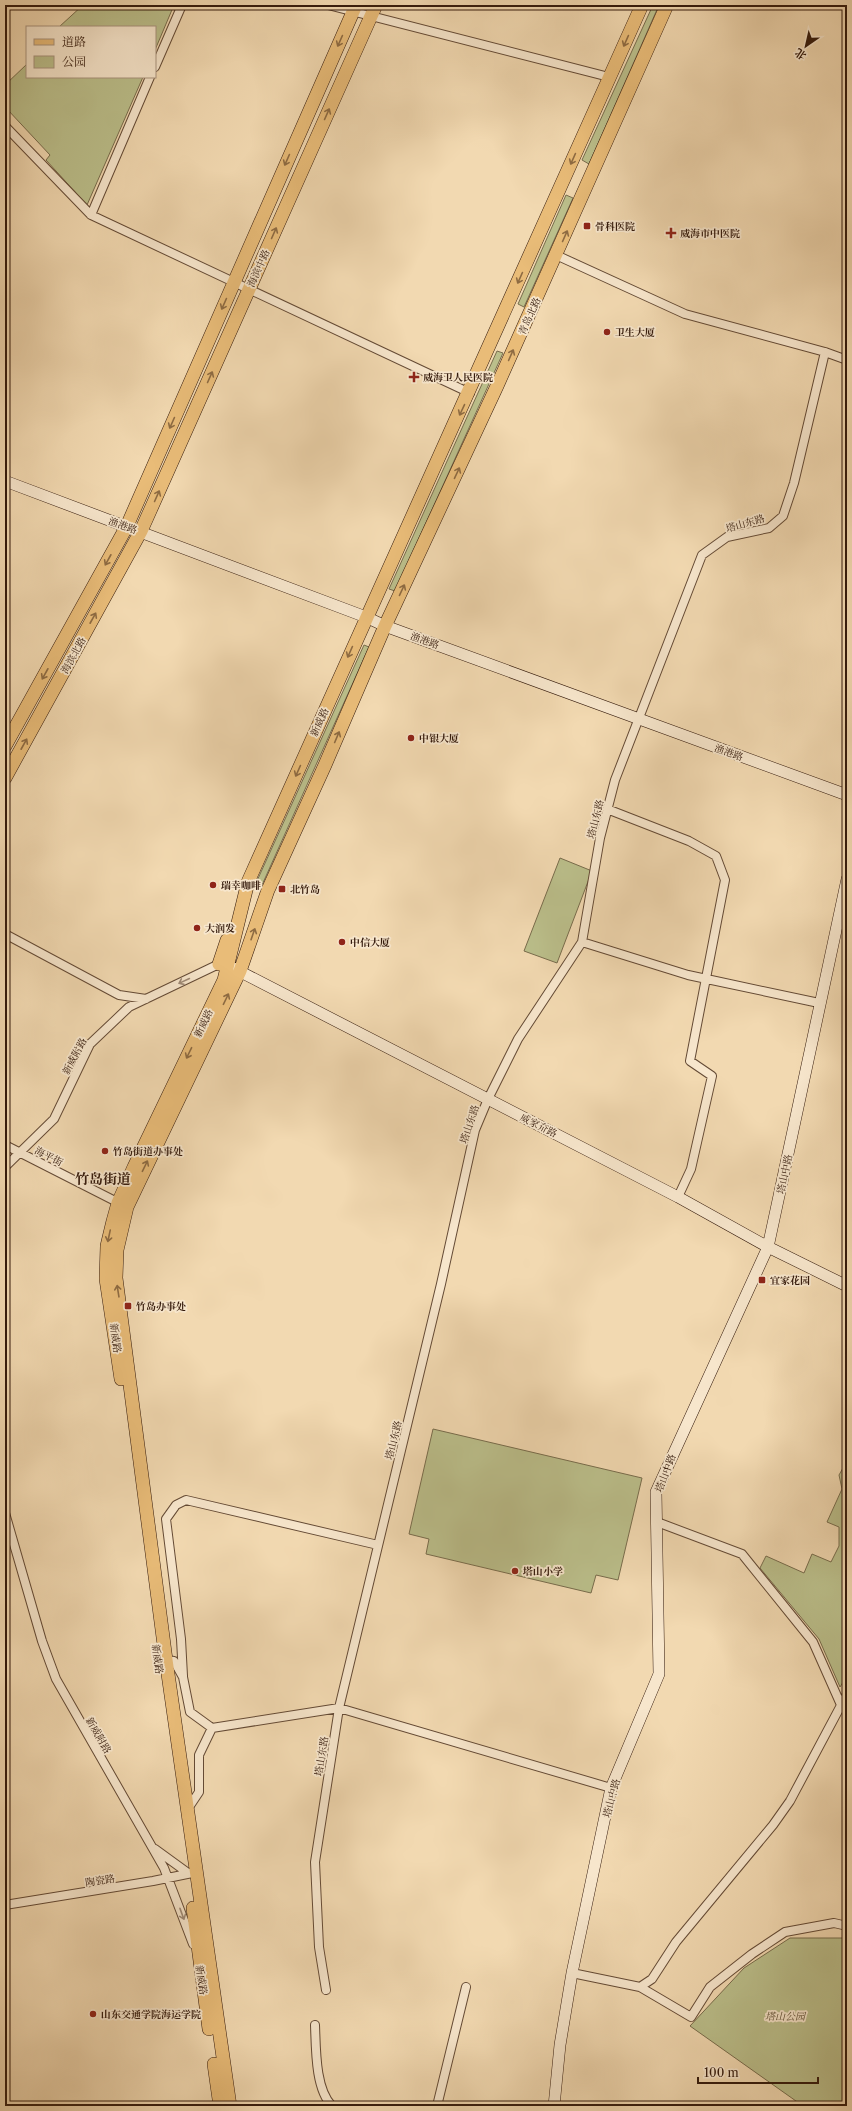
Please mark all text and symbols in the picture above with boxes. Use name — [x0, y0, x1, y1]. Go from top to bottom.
legend — [26, 26, 156, 78]
north arrow — [786, 26, 826, 66]
text: 道路 — [62, 34, 86, 49]
one-way arrow — [336, 34, 343, 46]
one-way arrow — [622, 34, 629, 46]
text: 北 — [792, 45, 809, 63]
text: 公园 — [62, 54, 86, 69]
one-way arrow — [324, 108, 332, 120]
one-way arrow — [283, 153, 291, 165]
one-way arrow — [569, 153, 576, 165]
place label: 骨科医院 — [595, 220, 635, 233]
marker: 骨科医院 — [582, 221, 592, 231]
one-way arrow — [271, 227, 278, 239]
marker: 威海市中医院 — [665, 227, 677, 239]
place label: 威海市中医院 — [680, 227, 740, 240]
one-way arrow — [561, 231, 569, 243]
street label: 海滨中路 — [244, 247, 273, 289]
one-way arrow — [516, 272, 524, 284]
street label: 青岛北路 — [515, 295, 544, 337]
one-way arrow — [219, 298, 227, 310]
place label: 卫生大厦 — [615, 326, 655, 339]
marker: 卫生大厦 — [602, 327, 612, 337]
one-way arrow — [508, 349, 515, 361]
one-way arrow — [207, 371, 214, 383]
marker: 威海卫人民医院 — [408, 371, 420, 383]
place label: 威海卫人民医院 — [423, 371, 493, 384]
one-way arrow — [458, 403, 465, 415]
one-way arrow — [168, 417, 175, 429]
one-way arrow — [454, 467, 461, 479]
one-way arrow — [154, 490, 161, 502]
street label: 塔山东路 — [724, 512, 766, 535]
street label: 渔港路 — [107, 514, 139, 537]
one-way arrow — [104, 554, 112, 566]
one-way arrow — [399, 585, 406, 597]
one-way arrow — [90, 612, 98, 624]
street label: 渔港路 — [409, 629, 441, 652]
street label: 海滨北路 — [58, 635, 89, 676]
one-way arrow — [346, 646, 354, 658]
one-way arrow — [41, 668, 49, 680]
street label: 新威路 — [307, 706, 331, 739]
one-way arrow — [334, 732, 341, 744]
place label: 中银大厦 — [419, 732, 459, 745]
marker: 中银大厦 — [406, 733, 416, 743]
one-way arrow — [20, 738, 28, 750]
street label: 渔港路 — [713, 741, 745, 764]
one-way arrow — [293, 765, 301, 777]
street label: 塔山东路 — [584, 798, 607, 840]
place label: 瑞幸咖啡 — [221, 879, 261, 892]
marker: 瑞幸咖啡 — [208, 880, 218, 890]
place label: 北竹岛 — [290, 883, 320, 896]
marker: 北竹岛 — [277, 884, 287, 894]
place label: 大润发 — [205, 922, 235, 935]
marker: 大润发 — [192, 923, 202, 933]
one-way arrow — [249, 928, 257, 940]
place label: 中信大厦 — [350, 936, 390, 949]
marker: 中信大厦 — [337, 937, 347, 947]
one-way arrow — [178, 978, 190, 985]
one-way arrow — [223, 993, 230, 1005]
street label: 新威路 — [191, 1007, 216, 1040]
street label: 新威附路 — [59, 1036, 90, 1077]
one-way arrow — [185, 1047, 192, 1059]
street label: 塔山东路 — [457, 1103, 482, 1145]
street label: 威家夼路 — [518, 1111, 560, 1140]
street label: 海平街 — [32, 1144, 65, 1169]
place label: 竹岛街道办事处 — [113, 1145, 183, 1158]
marker: 竹岛街道办事处 — [100, 1146, 110, 1156]
street label: 塔山中路 — [774, 1153, 795, 1195]
one-way arrow — [142, 1160, 150, 1172]
district label: 竹岛街道 — [75, 1170, 131, 1188]
one-way arrow — [105, 1229, 113, 1242]
place label: 宜家花园 — [770, 1274, 810, 1287]
marker: 宜家花园 — [757, 1275, 767, 1285]
one-way arrow — [114, 1285, 122, 1298]
place label: 竹岛办事处 — [136, 1300, 186, 1313]
marker: 竹岛办事处 — [123, 1301, 133, 1311]
street label: 新威路 — [107, 1322, 124, 1354]
street label: 塔山东路 — [382, 1419, 405, 1461]
street label: 塔山中路 — [652, 1452, 679, 1494]
place label: 塔山小学 — [522, 1565, 563, 1578]
marker: 塔山小学 — [510, 1566, 520, 1576]
street label: 新威路 — [149, 1643, 166, 1675]
street label: 新威附路 — [83, 1715, 114, 1756]
street label: 塔山东路 — [312, 1735, 331, 1777]
street label: 塔山中路 — [600, 1777, 623, 1819]
street label: 陶瓷路 — [84, 1872, 116, 1889]
one-way arrow — [179, 1908, 187, 1920]
street label: 新威路 — [193, 1964, 210, 1996]
place label: 山东交通学院海运学院 — [101, 2008, 201, 2021]
marker: 山东交通学院海运学院 — [88, 2009, 98, 2019]
park label: 塔山公园 — [765, 2010, 807, 2023]
scale bar — [698, 2059, 818, 2085]
text: 100 m — [704, 2065, 739, 2080]

